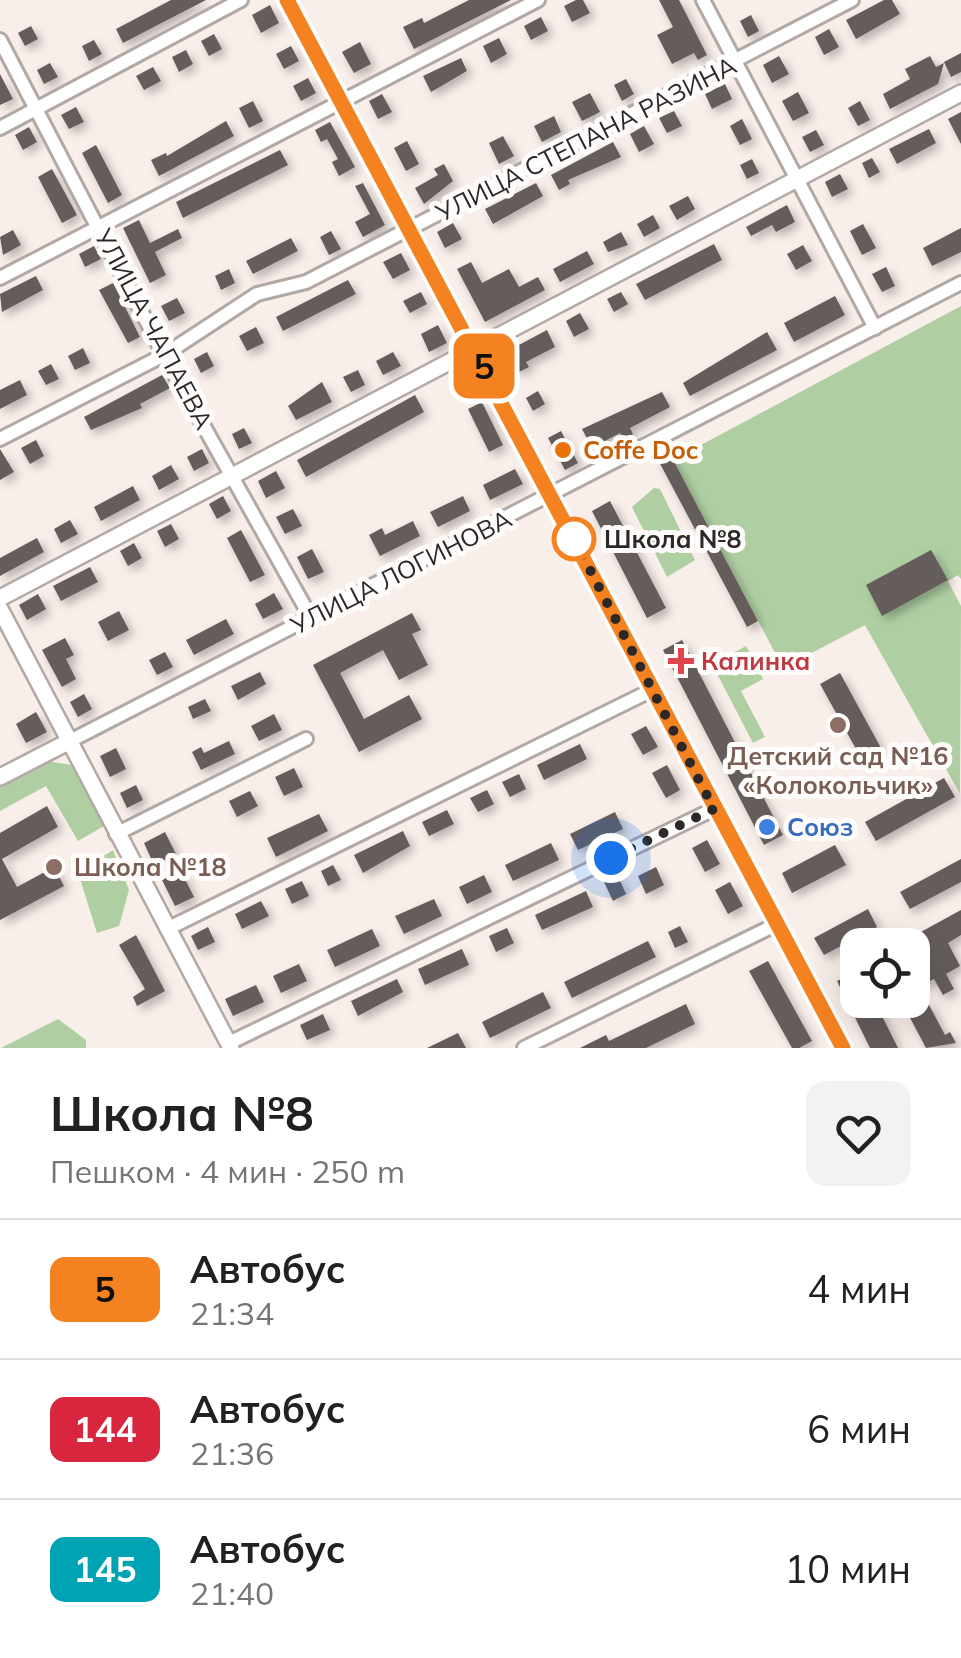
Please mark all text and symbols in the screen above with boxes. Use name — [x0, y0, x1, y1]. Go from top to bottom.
street label: УЛИЦА СТЕПАНА РАЗИНА — [430, 49, 741, 228]
street label: УЛИЦА ЧАПАЕВА — [88, 222, 220, 434]
line badge: 5 — [452, 334, 516, 398]
text: 5 — [473, 344, 495, 388]
place label: Coffe Doc — [583, 434, 698, 465]
marker: Coffe Doc — [552, 439, 574, 461]
street label: УЛИЦА ЛОГИНОВА — [284, 502, 516, 641]
marker: Школа №8 — [553, 518, 595, 560]
place label: Школа №8 — [604, 523, 741, 554]
place label: Калинка — [701, 645, 810, 676]
marker: Калинка — [670, 650, 692, 672]
marker: Детский сад №16 «Колокольчик» — [827, 714, 849, 736]
place label: Детский сад №16 «Колокольчик» — [728, 740, 948, 800]
place label: Союз — [787, 811, 853, 842]
marker: Союз — [756, 816, 778, 838]
your location — [586, 833, 636, 883]
place label: Школа №18 — [74, 851, 226, 882]
marker: Школа №18 — [43, 856, 65, 878]
map controls — [840, 928, 930, 1018]
button: locate — [840, 928, 930, 1018]
button: heart — [806, 1081, 911, 1186]
text: Школа №8 — [50, 1083, 314, 1143]
text: Пешком · 4 мин · 250 m — [50, 1151, 405, 1191]
text: Автобус — [190, 1245, 345, 1293]
text: 4 мин — [807, 1265, 911, 1313]
text: 5 — [94, 1267, 116, 1311]
text: 21:34 — [190, 1293, 274, 1333]
text: Автобус — [190, 1385, 345, 1433]
text: 6 мин — [807, 1405, 911, 1453]
text: 144 — [73, 1407, 137, 1451]
text: 21:36 — [190, 1433, 274, 1473]
text: Автобус — [190, 1525, 345, 1573]
text: 10 мин — [785, 1545, 911, 1593]
text: 145 — [73, 1547, 137, 1591]
text: 21:40 — [190, 1573, 274, 1613]

